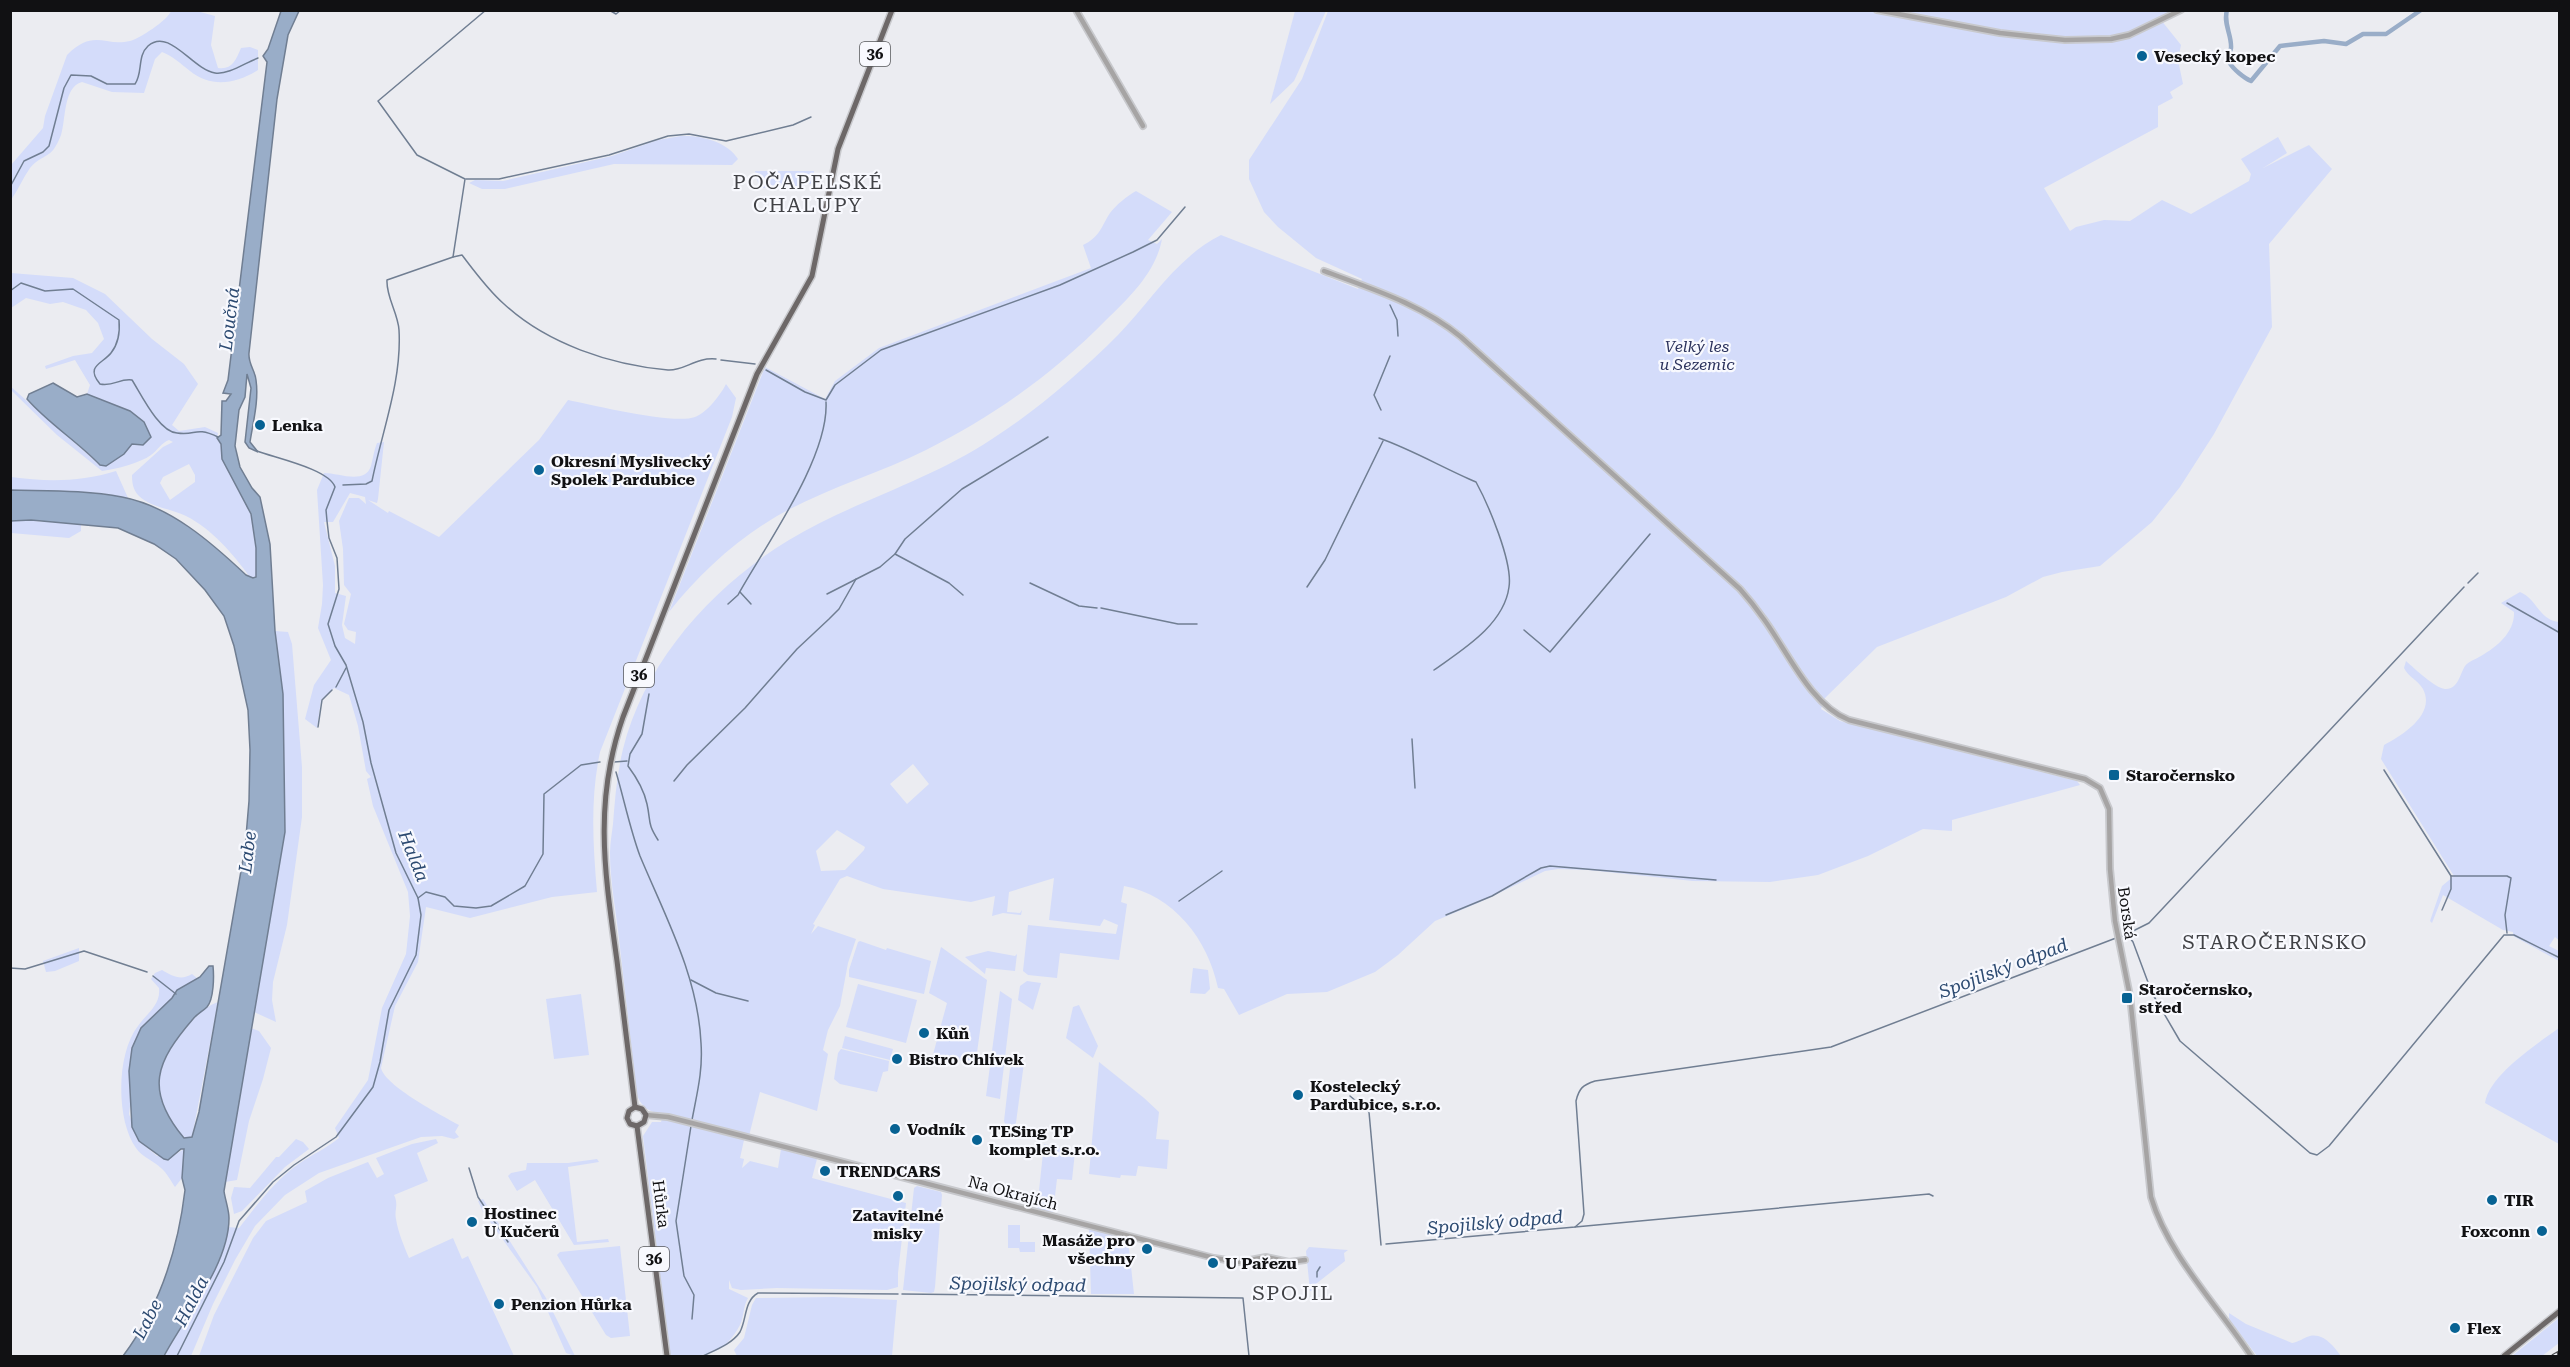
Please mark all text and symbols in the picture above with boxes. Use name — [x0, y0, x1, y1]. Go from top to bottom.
road number: 36 — [860, 42, 890, 66]
place label: Vesecký kopec — [2154, 47, 2275, 66]
marker: Vesecký kopec — [2135, 49, 2149, 63]
district label: POČAPELSKÉ CHALUPY — [733, 170, 883, 217]
water label: Loučná — [215, 286, 243, 353]
park label: Velký les u Sezemic — [1659, 337, 1735, 374]
place label: Lenka — [272, 416, 323, 435]
marker: Lenka — [253, 418, 267, 432]
place label: Okresní Myslivecký Spolek Pardubice — [551, 452, 712, 489]
marker: Okresní Myslivecký Spolek Pardubice — [532, 463, 546, 477]
road number: 36 — [624, 663, 654, 687]
place label: Staročernsko — [2126, 766, 2235, 785]
marker: Staročernsko — [2107, 768, 2121, 782]
water label: Halda — [394, 827, 434, 885]
water label: Labe — [234, 830, 260, 875]
street label: Borská — [2114, 885, 2140, 941]
district label: STAROČERNSKO — [2182, 930, 2368, 954]
water label: Spojilský odpad — [1935, 934, 2070, 1003]
place label: Staročernsko, střed — [2139, 980, 2253, 1017]
marker: Staročernsko, střed — [2120, 991, 2134, 1005]
place label: Kůň — [936, 1024, 970, 1043]
marker: Kůň — [917, 1026, 931, 1040]
place label: Bistro Chlívek — [909, 1050, 1024, 1069]
marker: Bistro Chlívek — [890, 1052, 904, 1066]
place label: Kostelecký Pardubice, s.r.o. — [1310, 1077, 1441, 1114]
marker: Kostelecký Pardubice, s.r.o. — [1291, 1088, 1305, 1102]
place label: Vodník — [907, 1120, 966, 1139]
marker: Vodník — [888, 1122, 902, 1136]
place label: TESing TP komplet s.r.o. — [989, 1122, 1100, 1159]
marker: TESing TP komplet s.r.o. — [970, 1133, 984, 1147]
place label: TRENDCARS — [837, 1162, 941, 1181]
marker: TRENDCARS — [818, 1164, 832, 1178]
street label: Na Okrajích — [966, 1172, 1060, 1214]
street label: Hůrka — [649, 1179, 673, 1229]
marker: Zatavitelné misky — [891, 1189, 905, 1203]
place label: TIR — [2504, 1191, 2534, 1210]
marker: TIR — [2485, 1193, 2499, 1207]
place label: Hostinec U Kučerů — [484, 1204, 560, 1241]
place label: Zatavitelné misky — [852, 1206, 944, 1243]
water label: Spojilský odpad — [1425, 1206, 1564, 1238]
marker: Hostinec U Kučerů — [465, 1215, 479, 1229]
place label: Foxconn — [2461, 1222, 2530, 1241]
marker: Foxconn — [2535, 1224, 2549, 1238]
place label: Masáže pro všechny — [1042, 1231, 1135, 1268]
marker: Masáže pro všechny — [1140, 1242, 1154, 1256]
road number: 36 — [639, 1247, 669, 1271]
place label: U Pařezu — [1225, 1254, 1297, 1273]
marker: U Pařezu — [1206, 1256, 1220, 1270]
water label: Halda — [169, 1272, 212, 1330]
water label: Spojilský odpad — [949, 1272, 1086, 1296]
district label: SPOJIL — [1252, 1281, 1334, 1305]
place label: Penzion Hůrka — [511, 1295, 632, 1314]
water label: Labe — [128, 1296, 166, 1343]
marker: Penzion Hůrka — [492, 1297, 506, 1311]
place label: Flex — [2467, 1319, 2501, 1338]
marker: Flex — [2448, 1321, 2462, 1335]

